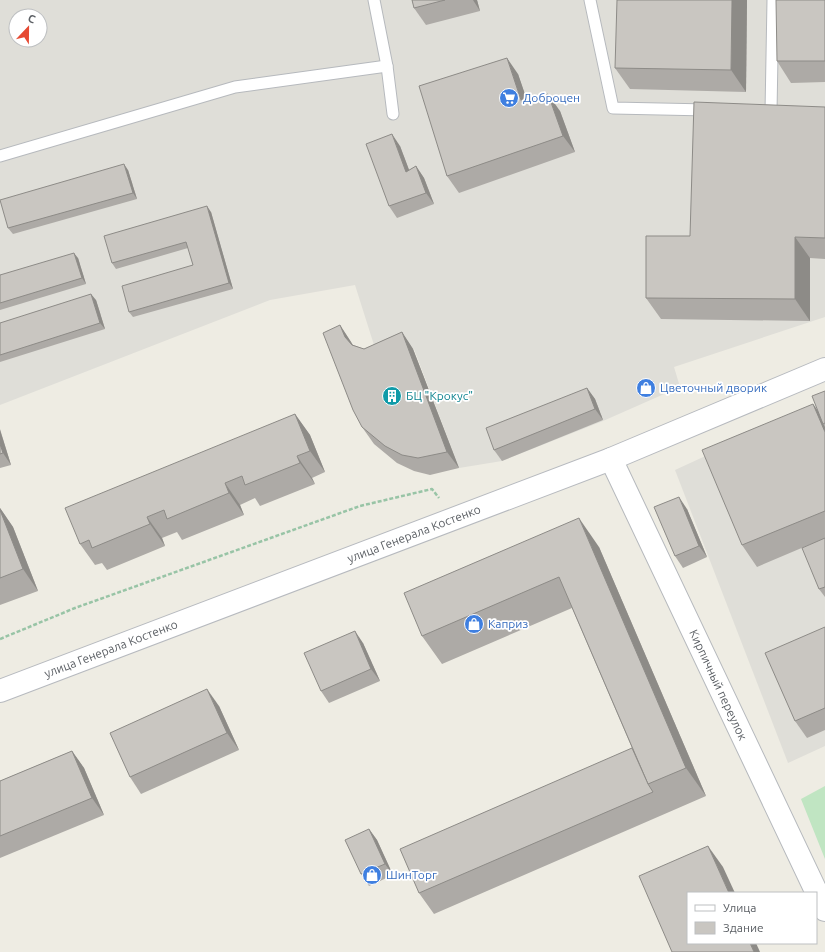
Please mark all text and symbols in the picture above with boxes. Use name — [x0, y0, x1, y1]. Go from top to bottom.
north arrow — [8, 8, 48, 48]
text: С — [26, 12, 37, 26]
supermarket icon: Доброцен — [498, 87, 520, 109]
place label: Доброцен — [523, 91, 580, 104]
shop icon: Цветочный дворик — [635, 377, 657, 399]
place label: Цветочный дворик — [660, 381, 767, 394]
building icon: БЦ "Крокус" — [381, 385, 403, 407]
place label: БЦ "Крокус" — [406, 389, 473, 402]
street label: улица Генерала Костенко — [345, 502, 482, 565]
shop icon: Каприз — [463, 613, 485, 635]
street label: улица Генерала Костенко — [42, 617, 179, 680]
place label: Каприз — [488, 617, 528, 630]
street label: Кирпичный переулок — [687, 627, 750, 742]
shop icon: ШинТорг — [361, 864, 383, 886]
place label: ШинТорг — [386, 868, 437, 881]
legend — [687, 892, 817, 944]
text: Улица — [723, 901, 756, 914]
text: Здание — [723, 921, 764, 934]

